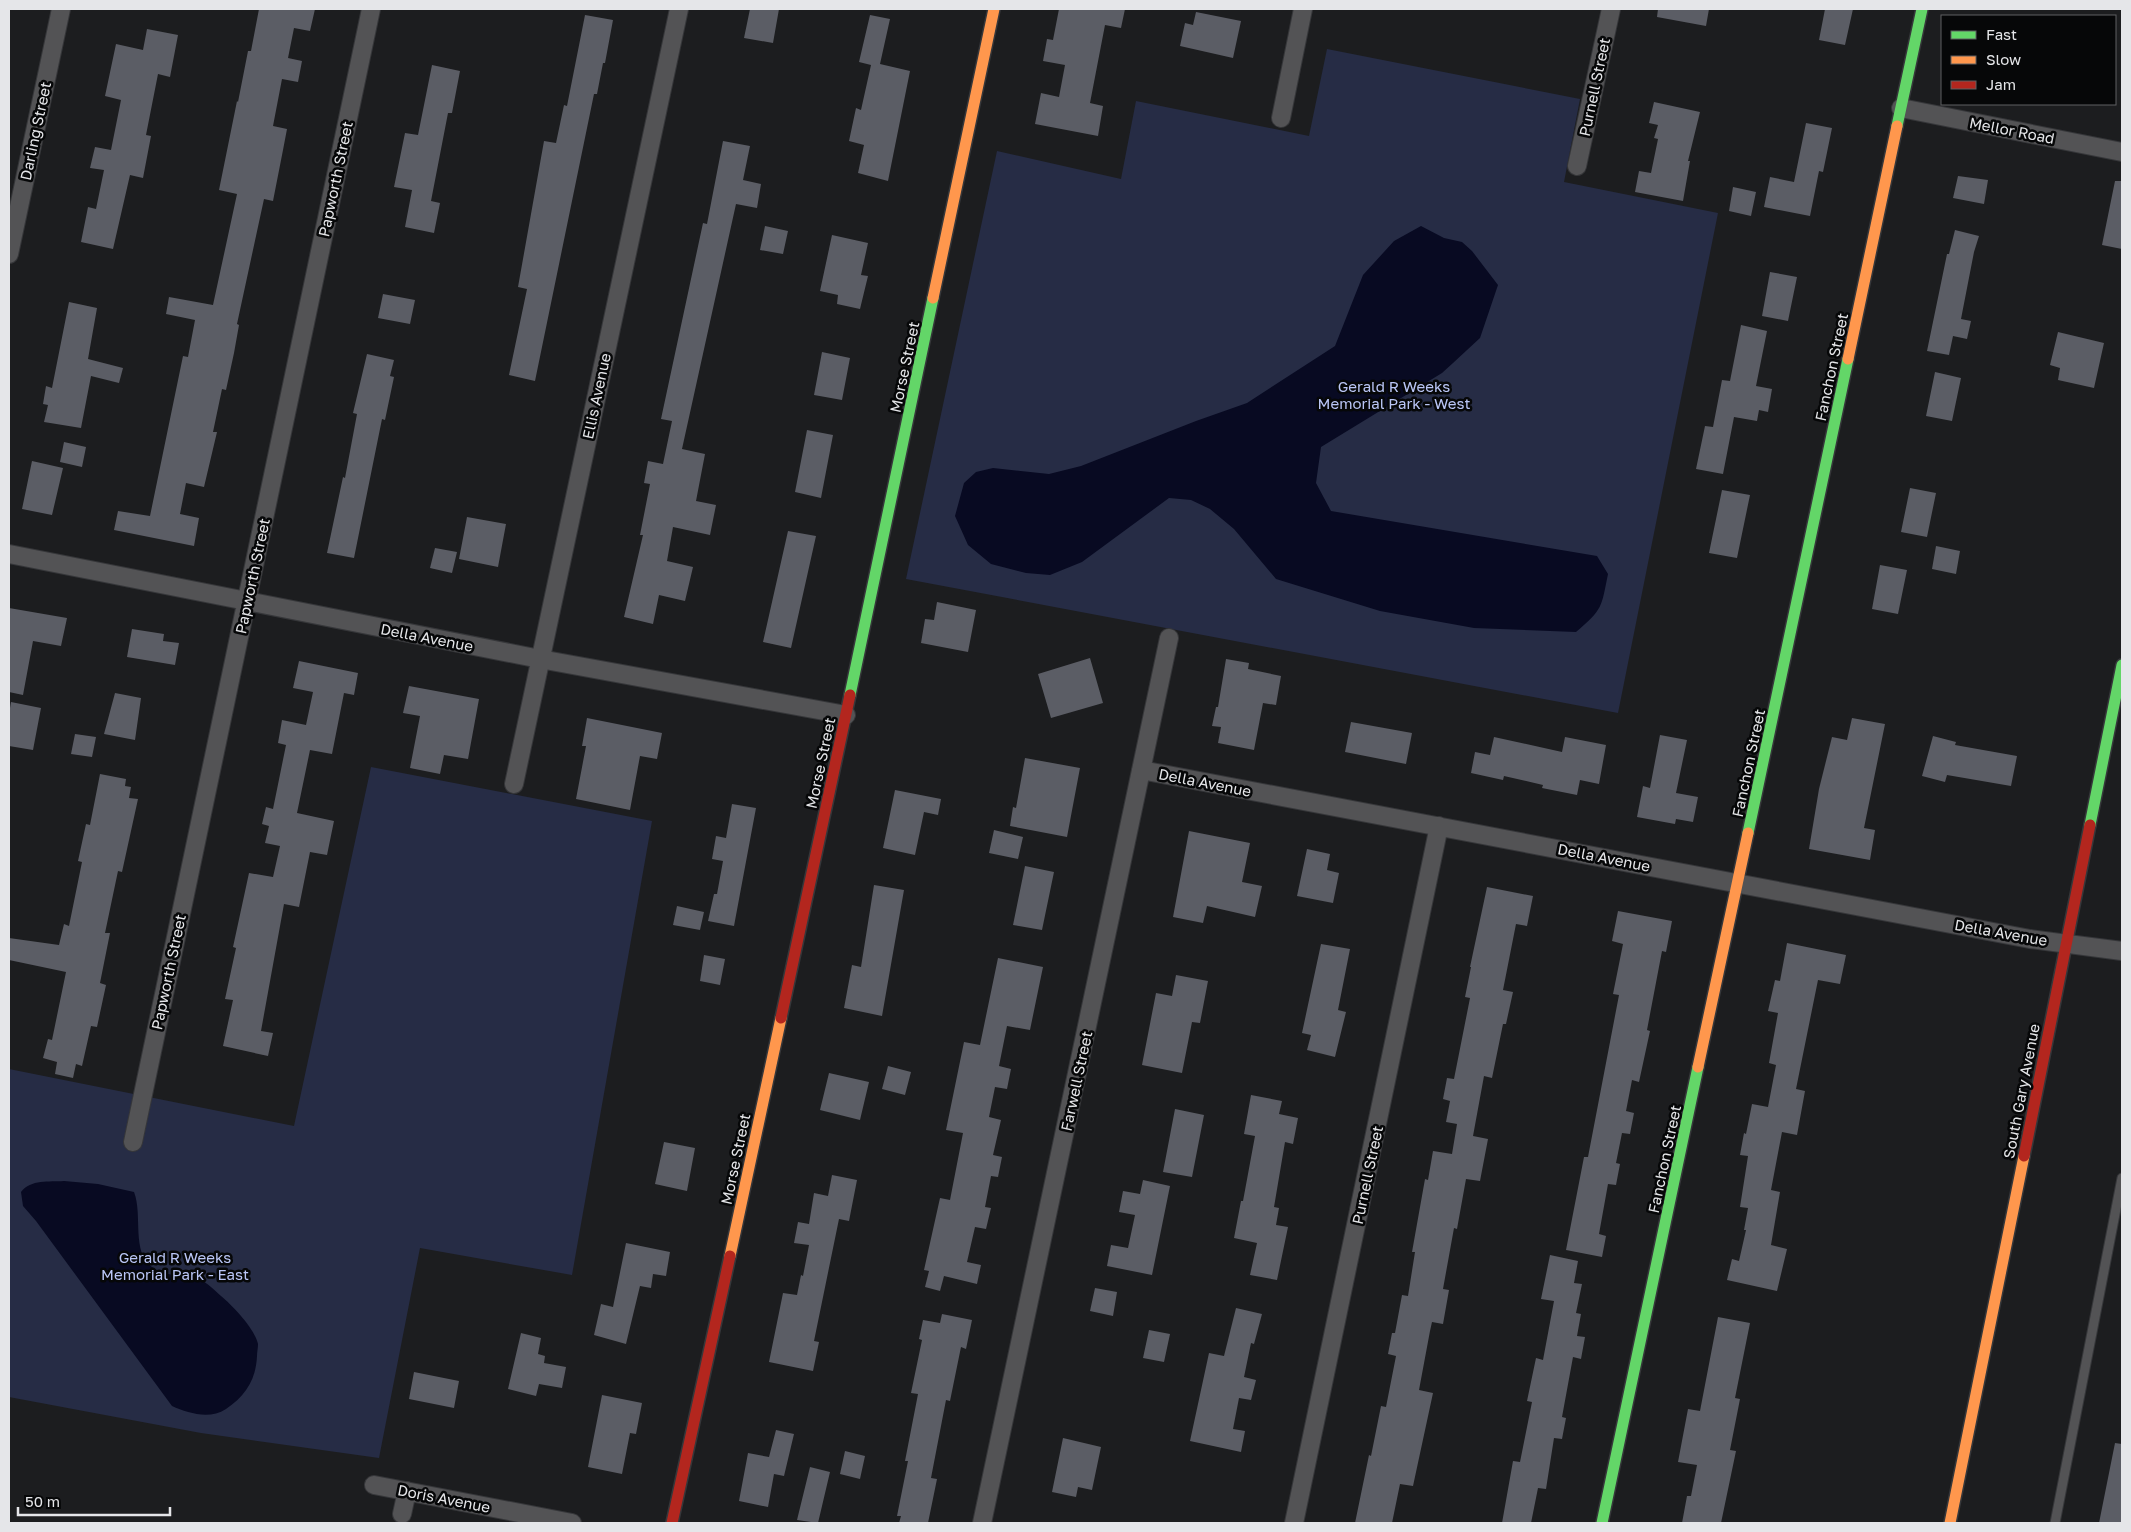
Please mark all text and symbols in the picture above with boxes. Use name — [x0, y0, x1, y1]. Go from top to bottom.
legend — [1941, 15, 2116, 105]
text: Fast — [1986, 25, 2017, 43]
street label: Purnell Street — [1575, 36, 1613, 138]
text: Slow — [1986, 50, 2021, 68]
text: Jam — [1986, 75, 2016, 93]
street label: Darling Street — [16, 80, 54, 182]
street label: Mellor Road — [1968, 113, 2056, 147]
street label: Papworth Street — [314, 120, 356, 238]
street label: Fanchon Street — [1811, 311, 1851, 423]
street label: Morse Street — [886, 320, 922, 414]
street label: Ellis Avenue — [578, 351, 614, 441]
park label: Gerald R Weeks Memorial Park - West — [1318, 377, 1470, 412]
street label: Papworth Street — [231, 517, 273, 635]
street label: Della Avenue — [379, 619, 475, 655]
street label: Fanchon Street — [1728, 707, 1768, 819]
street label: Morse Street — [802, 716, 838, 810]
street label: Della Avenue — [1157, 764, 1253, 800]
street label: Della Avenue — [1556, 839, 1652, 875]
street label: Papworth Street — [147, 913, 189, 1031]
street label: Della Avenue — [1953, 915, 2049, 949]
street label: South Gary Avenue — [1999, 1022, 2043, 1160]
street label: Farwell Street — [1057, 1029, 1095, 1133]
street label: Fanchon Street — [1644, 1103, 1684, 1215]
street label: Morse Street — [717, 1112, 753, 1206]
street label: Purnell Street — [1348, 1124, 1386, 1226]
park label: Gerald R Weeks Memorial Park - East — [101, 1248, 249, 1283]
street label: Doris Avenue — [396, 1480, 492, 1516]
scale bar — [18, 1484, 170, 1516]
text: 50 m — [25, 1492, 60, 1510]

